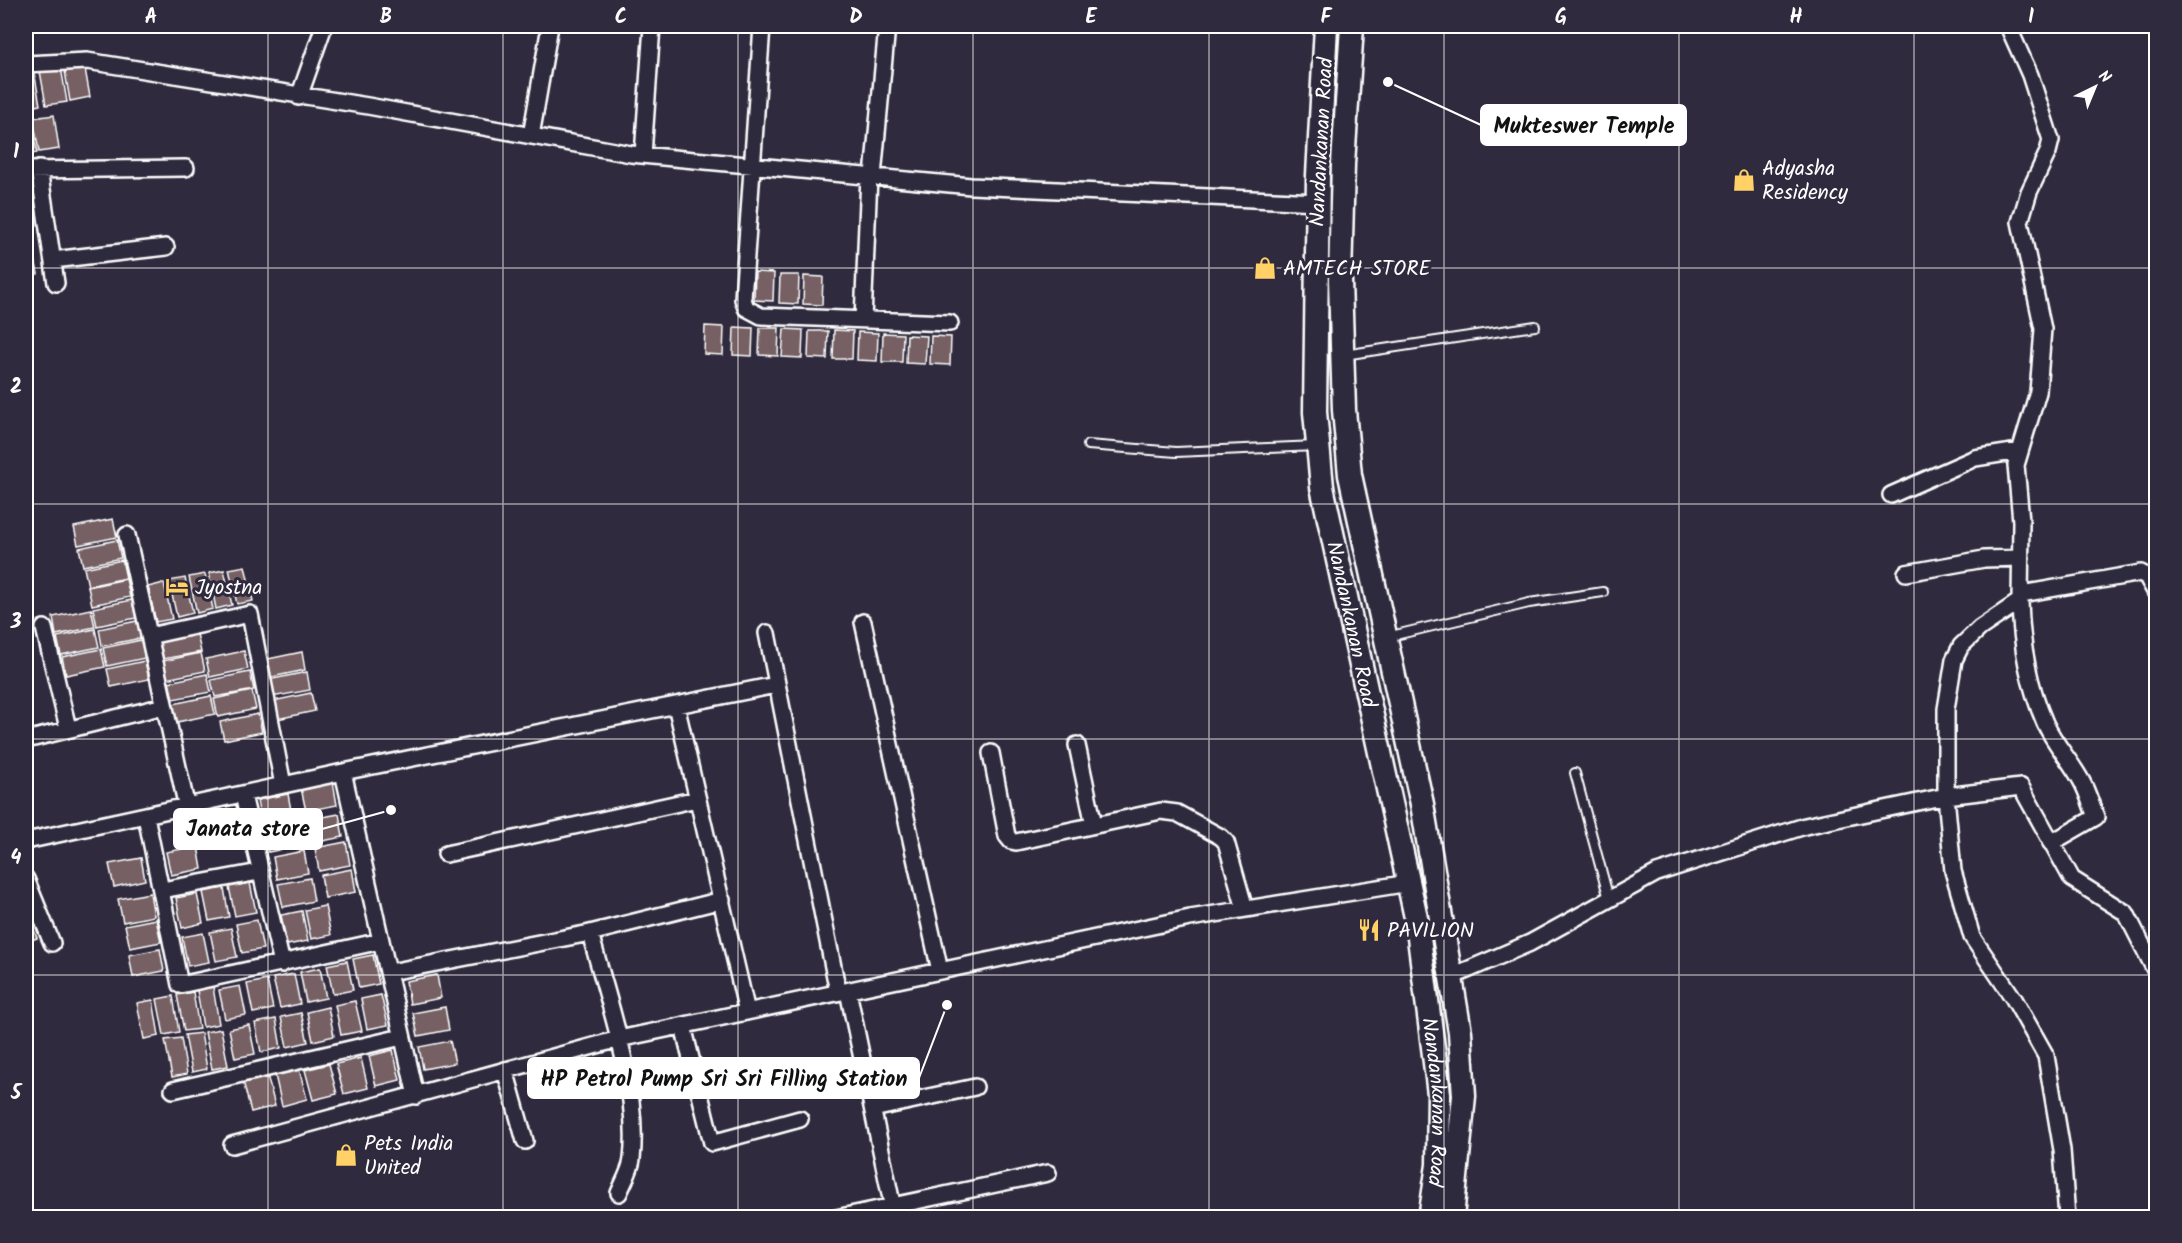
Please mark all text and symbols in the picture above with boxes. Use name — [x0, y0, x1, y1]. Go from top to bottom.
text: A — [145, 2, 157, 34]
text: B — [380, 2, 392, 34]
text: C — [615, 2, 627, 34]
text: D — [849, 2, 863, 34]
text: E — [1085, 2, 1097, 34]
text: F — [1321, 2, 1333, 34]
text: G — [1555, 2, 1567, 34]
text: H — [1789, 2, 1803, 34]
text: I — [2028, 2, 2034, 34]
street label: Nandankanan Road — [1302, 56, 1343, 227]
north arrow — [2065, 57, 2125, 117]
text: N — [2092, 65, 2116, 90]
callout: Mukteswer Temple — [1481, 105, 1686, 145]
text: Mukteswer Temple — [1493, 110, 1675, 145]
text: 1 — [13, 137, 19, 169]
place label: Adyasha Residency — [1762, 153, 1848, 210]
shop icon: Adyasha Residency — [1731, 167, 1757, 193]
place label: AMTECH STORE — [1283, 253, 1431, 286]
shop icon: AMTECH STORE — [1252, 255, 1278, 281]
text: 2 — [10, 372, 22, 404]
street label: Nandankanan Road — [1316, 538, 1385, 711]
place label: Jyostna — [195, 572, 262, 605]
hotel icon: Jyostna — [164, 574, 190, 600]
text: 3 — [10, 607, 22, 639]
callout: Janata store — [174, 809, 322, 849]
text: Janata store — [186, 813, 310, 848]
text: 4 — [11, 843, 22, 875]
place label: PAVILION — [1387, 915, 1474, 948]
restaurant icon: PAVILION — [1356, 917, 1382, 943]
street label: Nandankanan Road — [1411, 1016, 1454, 1189]
callout: HP Petrol Pump Sri Sri Filling Station — [528, 1058, 919, 1098]
text: HP Petrol Pump Sri Sri Filling Station — [540, 1063, 908, 1098]
text: 5 — [10, 1078, 23, 1110]
place label: Pets India United — [364, 1128, 453, 1185]
shop icon: Pets India United — [333, 1142, 359, 1168]

